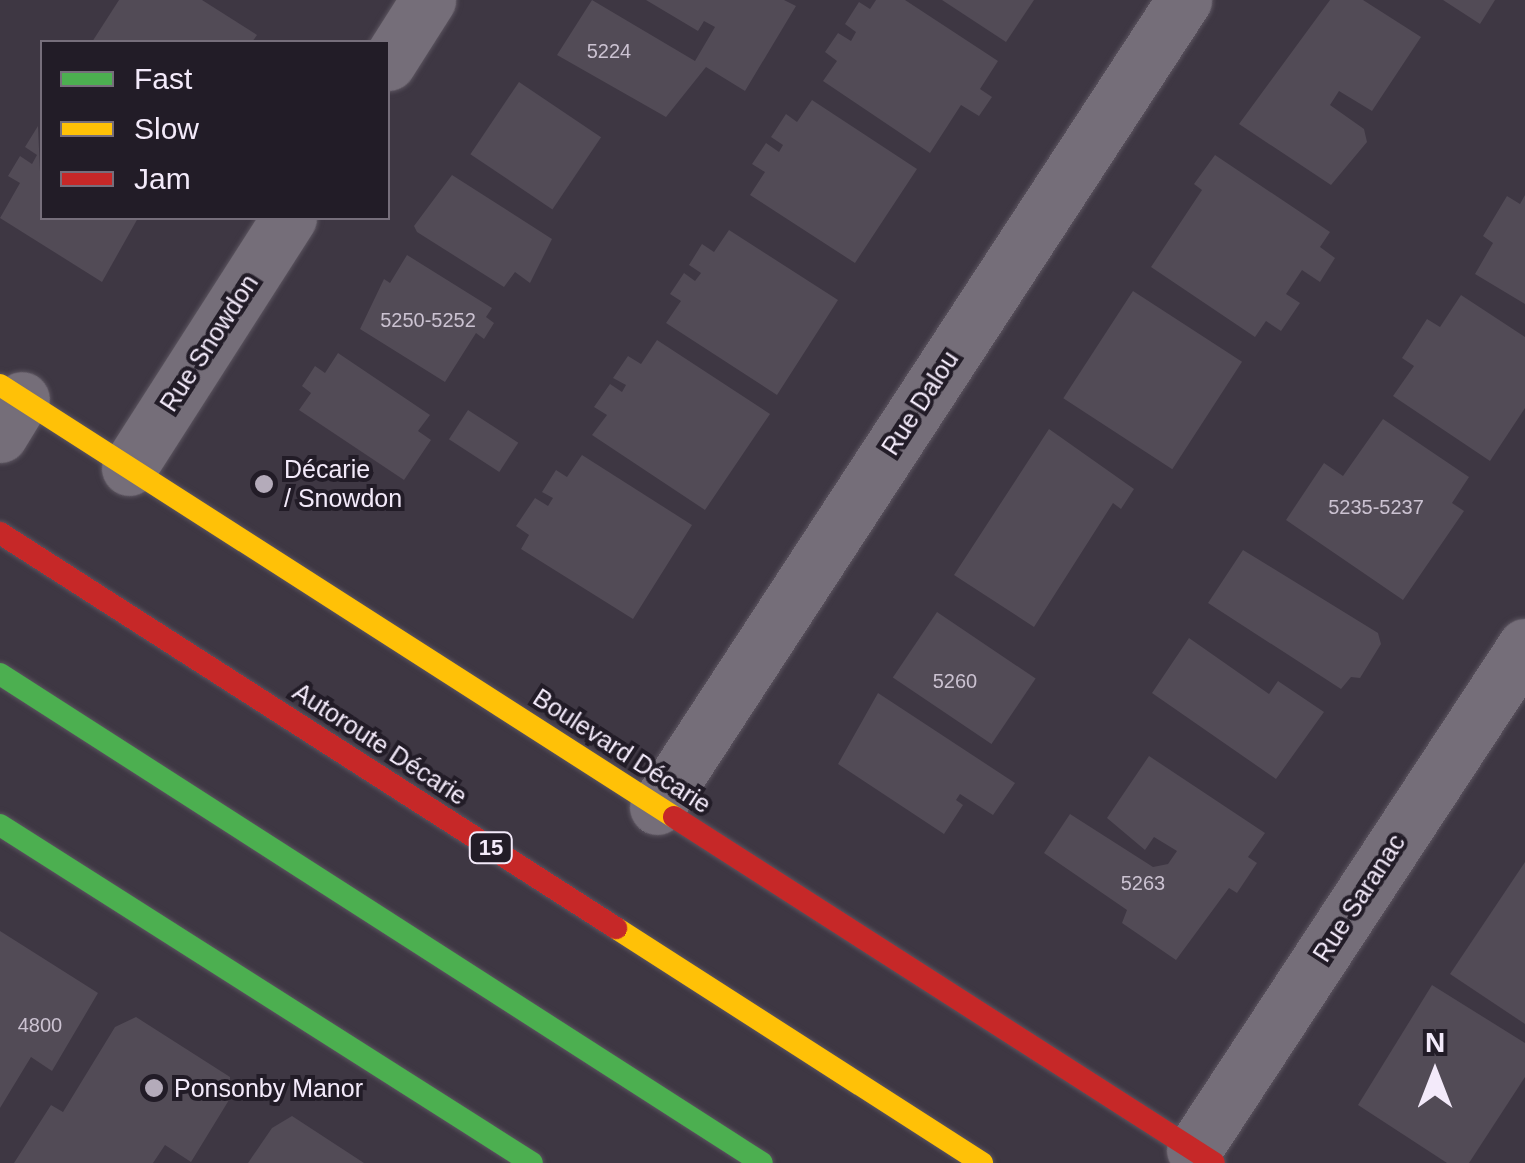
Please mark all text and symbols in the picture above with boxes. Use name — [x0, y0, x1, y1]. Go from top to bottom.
house number: 5224 — [587, 39, 631, 63]
legend — [40, 40, 390, 220]
text: Fast — [134, 62, 192, 95]
text: Slow — [134, 112, 199, 145]
text: Jam — [134, 162, 191, 195]
street label: Rue Snowdon — [154, 269, 264, 417]
house number: 5250-5252 — [380, 308, 476, 332]
street label: Rue Dalou — [875, 345, 965, 461]
place label: Décarie / Snowdon — [284, 455, 402, 514]
marker: Décarie / Snowdon — [253, 473, 275, 495]
house number: 5235-5237 — [1328, 495, 1424, 519]
house number: 5260 — [933, 669, 977, 693]
street label: Autoroute Décarie — [287, 677, 473, 811]
street label: Boulevard Décarie — [528, 682, 716, 820]
street label: Rue Saranac — [1307, 829, 1411, 967]
road number: 15 — [468, 831, 514, 865]
house number: 5263 — [1121, 871, 1165, 895]
house number: 4800 — [18, 1013, 62, 1037]
north arrow — [1385, 1023, 1485, 1123]
text: N — [1425, 1027, 1445, 1058]
place label: Ponsonby Manor — [174, 1073, 363, 1103]
marker: Ponsonby Manor — [143, 1077, 165, 1099]

